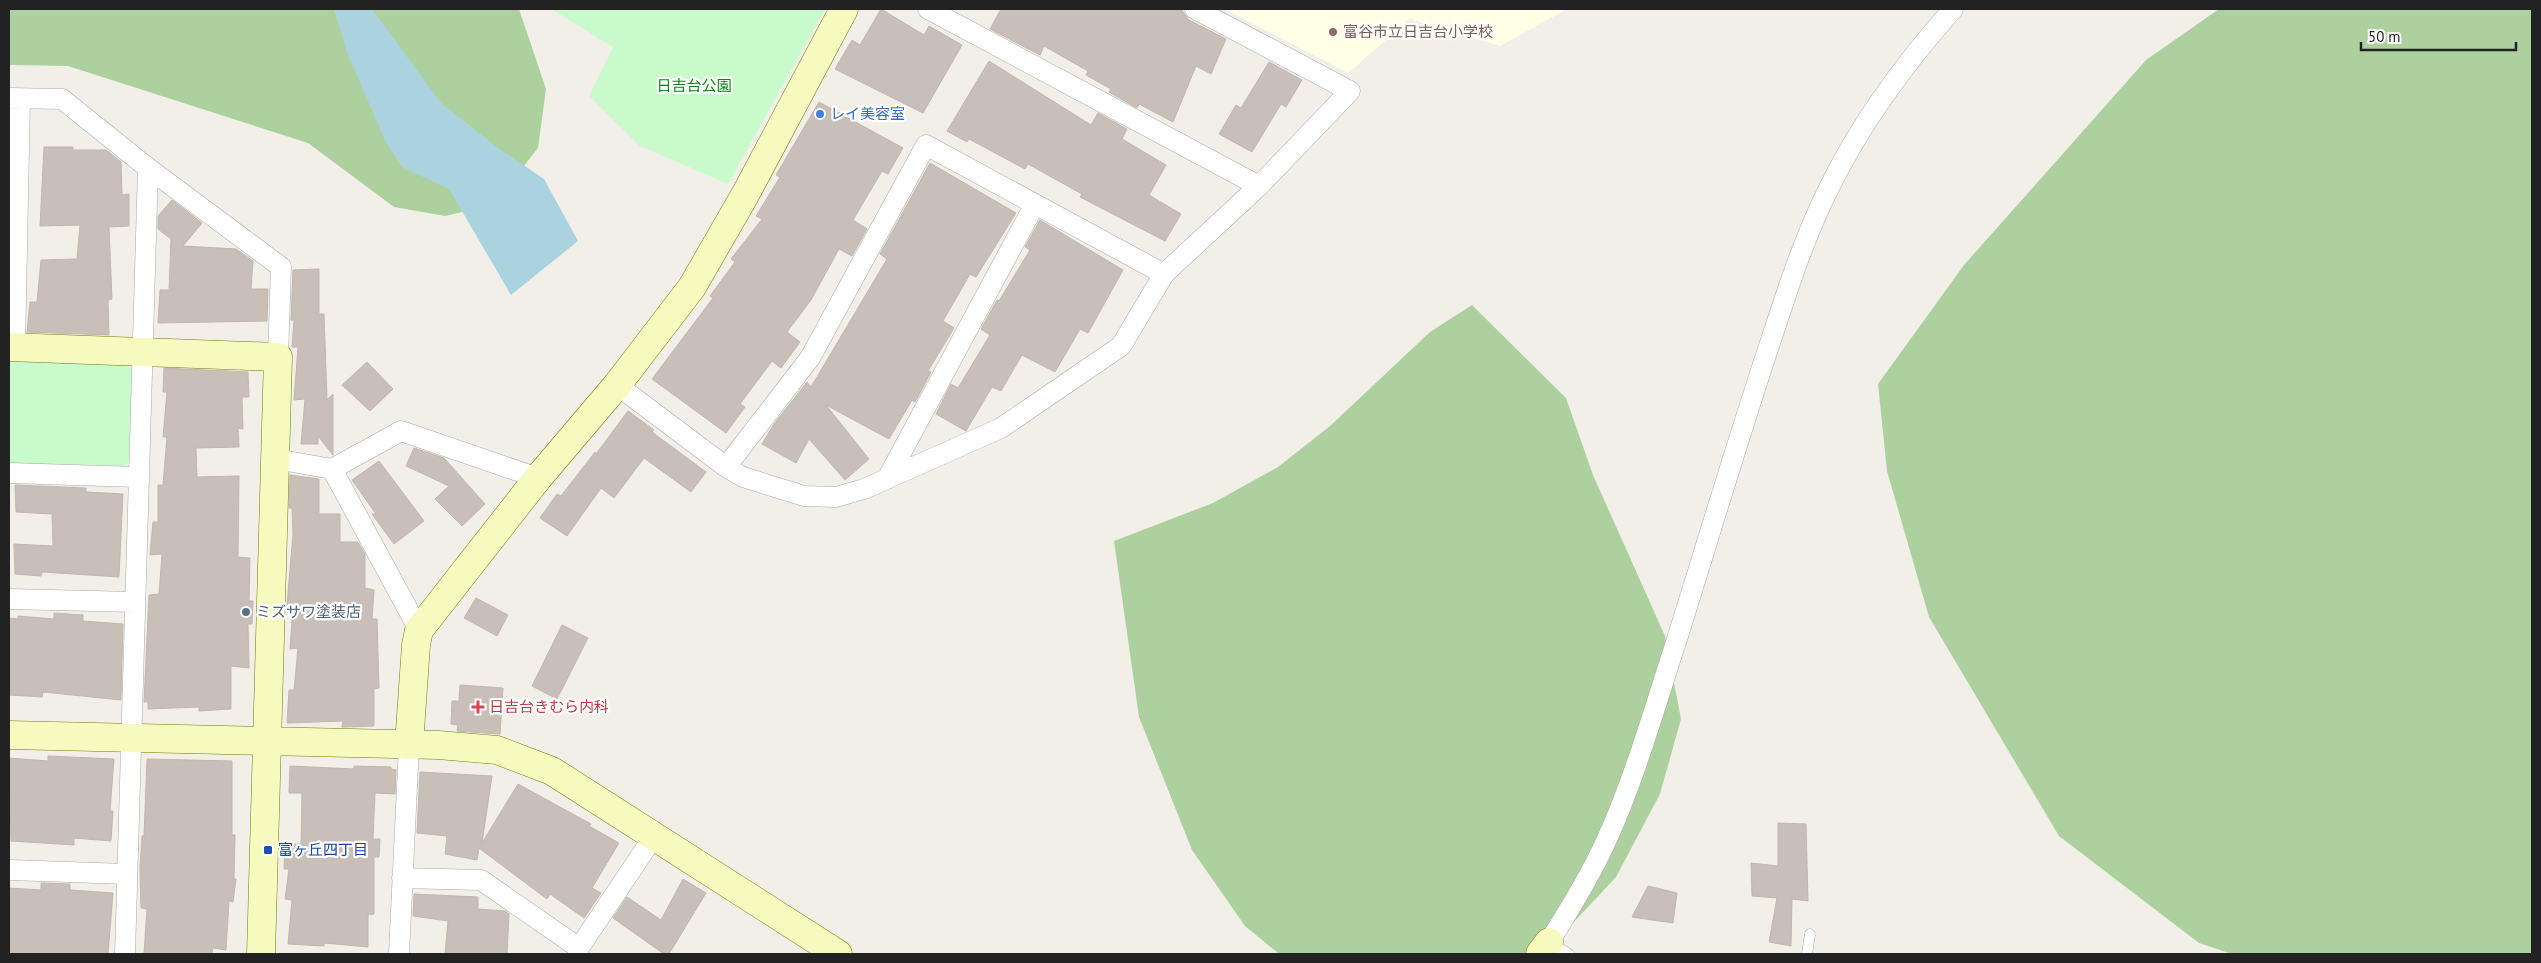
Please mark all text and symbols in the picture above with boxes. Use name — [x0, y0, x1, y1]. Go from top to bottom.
scale bar — [2361, 20, 2516, 52]
place label: 富谷市立日吉台小学校 — [1343, 22, 1493, 41]
marker: 富谷市立日吉台小学校 — [1327, 26, 1339, 38]
text: 50 m — [2368, 27, 2401, 46]
park label: 日吉台公園 — [656, 76, 732, 95]
place label: レイ美容室 — [830, 104, 905, 123]
marker: レイ美容室 — [814, 108, 826, 120]
place label: ミズサワ塗装店 — [256, 602, 361, 621]
marker: ミズサワ塗装店 — [240, 606, 252, 618]
place label: 日吉台きむら内科 — [489, 697, 609, 716]
marker: 日吉台きむら内科 — [471, 700, 485, 714]
place label: 富ヶ丘四丁目 — [278, 840, 368, 859]
marker: 富ヶ丘四丁目 — [262, 844, 274, 856]

